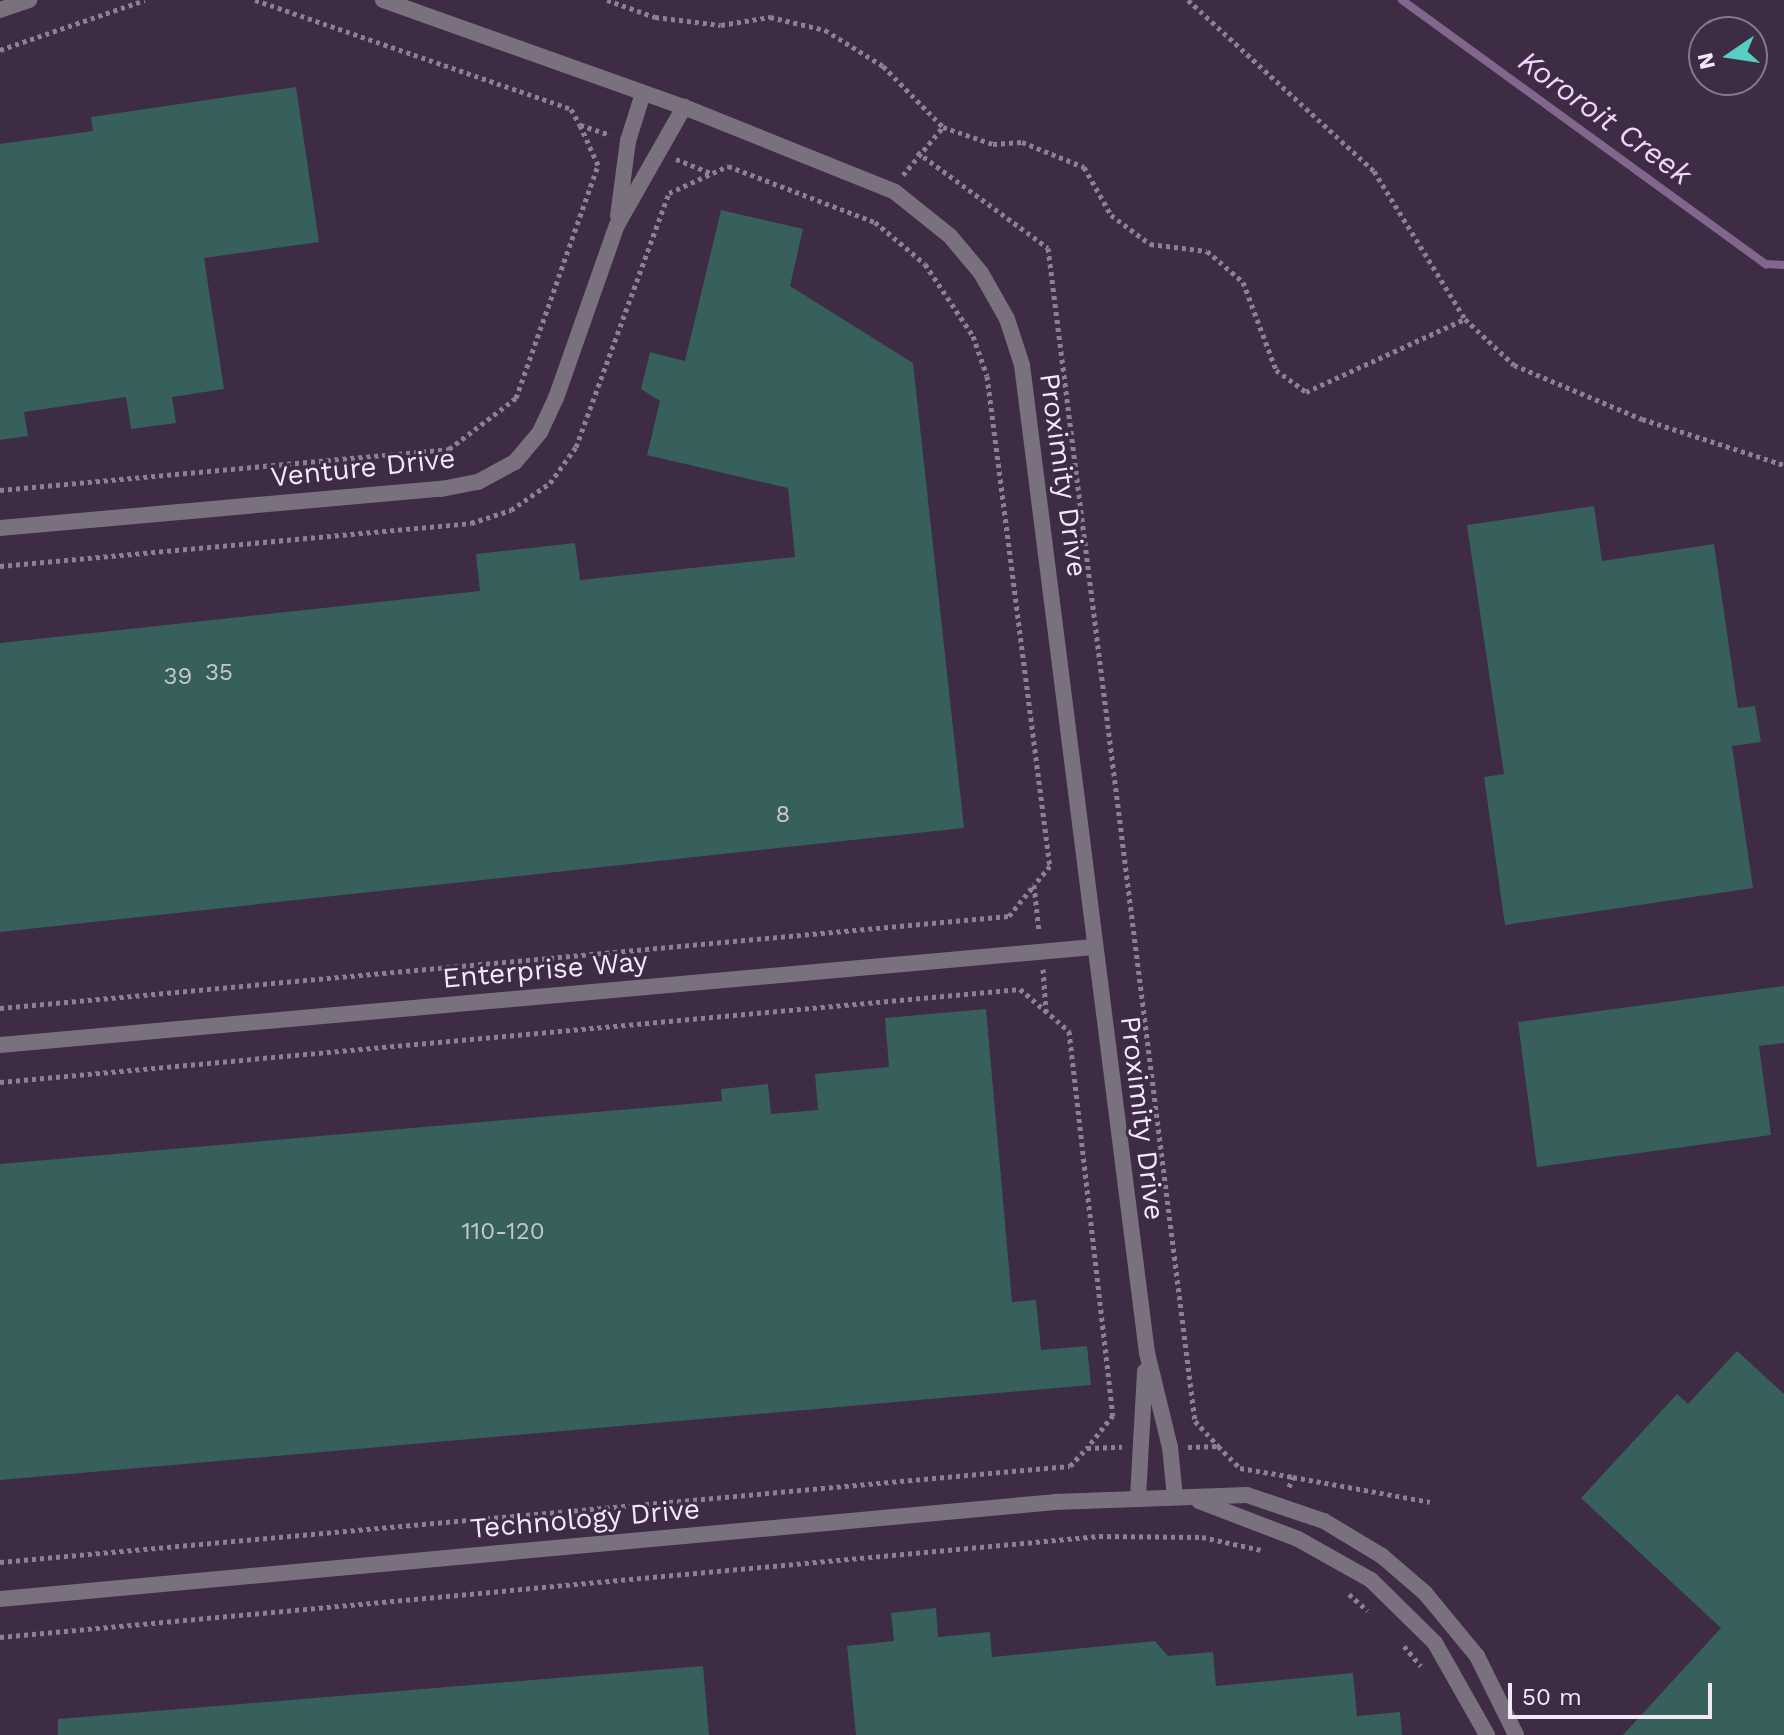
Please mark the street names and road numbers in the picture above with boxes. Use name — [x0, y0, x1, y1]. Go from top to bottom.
street label: Proximity Drive — [1032, 371, 1094, 579]
street label: Venture Drive — [269, 442, 457, 494]
street label: Enterprise Way — [441, 944, 649, 996]
street label: Proximity Drive — [1113, 1014, 1171, 1222]
street label: Technology Drive — [468, 1492, 702, 1546]

